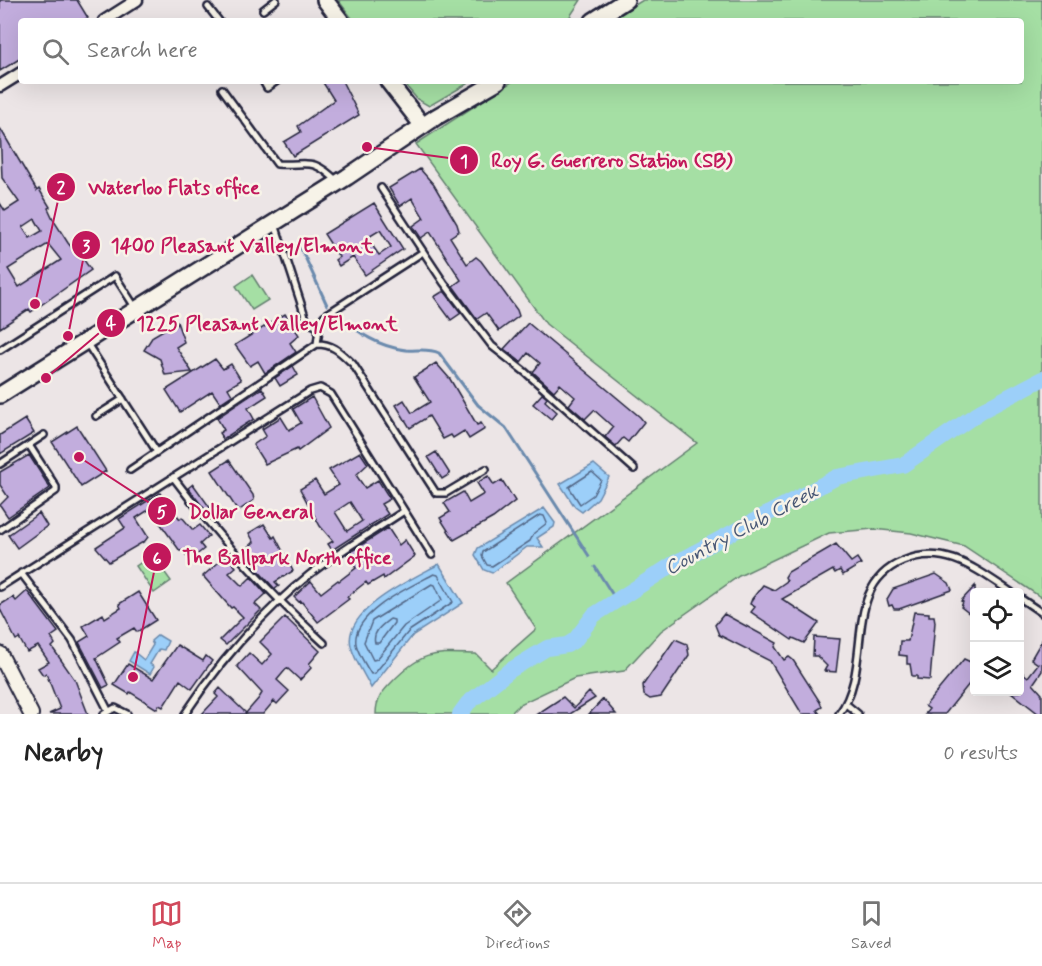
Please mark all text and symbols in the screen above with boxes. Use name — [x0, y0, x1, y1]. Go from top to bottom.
search box — [18, 18, 1024, 84]
icon: search — [39, 35, 72, 68]
text: Search here — [87, 37, 198, 65]
callout: Roy G. Guerrero Station (SB) — [449, 141, 744, 179]
text: Roy G. Guerrero Station (SB) — [491, 148, 734, 175]
text: 1 — [460, 150, 468, 174]
callout: Waterloo Flats office — [46, 168, 272, 206]
text: Waterloo Flats office — [87, 175, 260, 202]
text: 2 — [57, 176, 66, 200]
callout: 1400 Pleasant Valley/Elmont — [71, 226, 383, 264]
text: 1400 Pleasant Valley/Elmont — [111, 233, 374, 260]
text: 3 — [82, 235, 91, 259]
callout: 1225 Pleasant Valley/Elmont — [96, 304, 408, 342]
text: 1225 Pleasant Valley/Elmont — [136, 311, 399, 338]
text: 4 — [106, 312, 117, 336]
water label: Country Club Creek — [660, 478, 824, 582]
callout: Dollar General — [147, 492, 325, 530]
text: Dollar General — [188, 499, 314, 526]
text: 5 — [157, 501, 168, 525]
callout: The Ballpark North office — [142, 538, 401, 576]
text: The Ballpark North office — [182, 545, 392, 572]
text: 6 — [152, 547, 162, 571]
map controls — [970, 588, 1024, 696]
button: locate — [970, 588, 1024, 642]
button: layers — [970, 642, 1024, 696]
text: Nearby — [24, 736, 103, 770]
text: 0 results — [944, 740, 1018, 767]
tab: Map — [150, 897, 183, 954]
tab: Directions — [484, 897, 550, 954]
tab: Saved — [851, 897, 892, 954]

